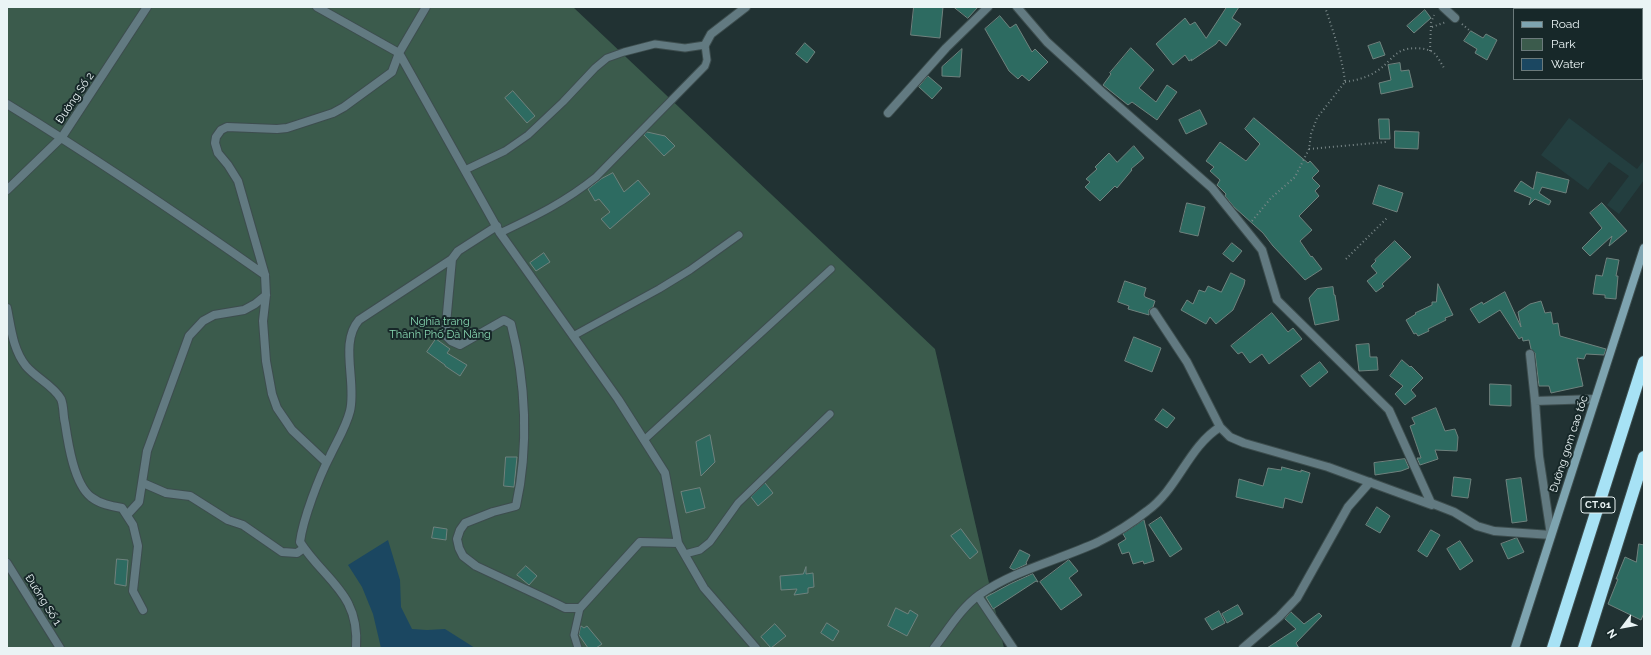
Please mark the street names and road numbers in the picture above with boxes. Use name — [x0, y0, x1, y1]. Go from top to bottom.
street label: Đường Số 2 — [53, 70, 97, 126]
street label: Đường gom cao tốc — [1547, 394, 1591, 494]
road number: CT.01 — [1581, 497, 1615, 513]
street label: Đường Số 1 — [22, 572, 64, 628]

